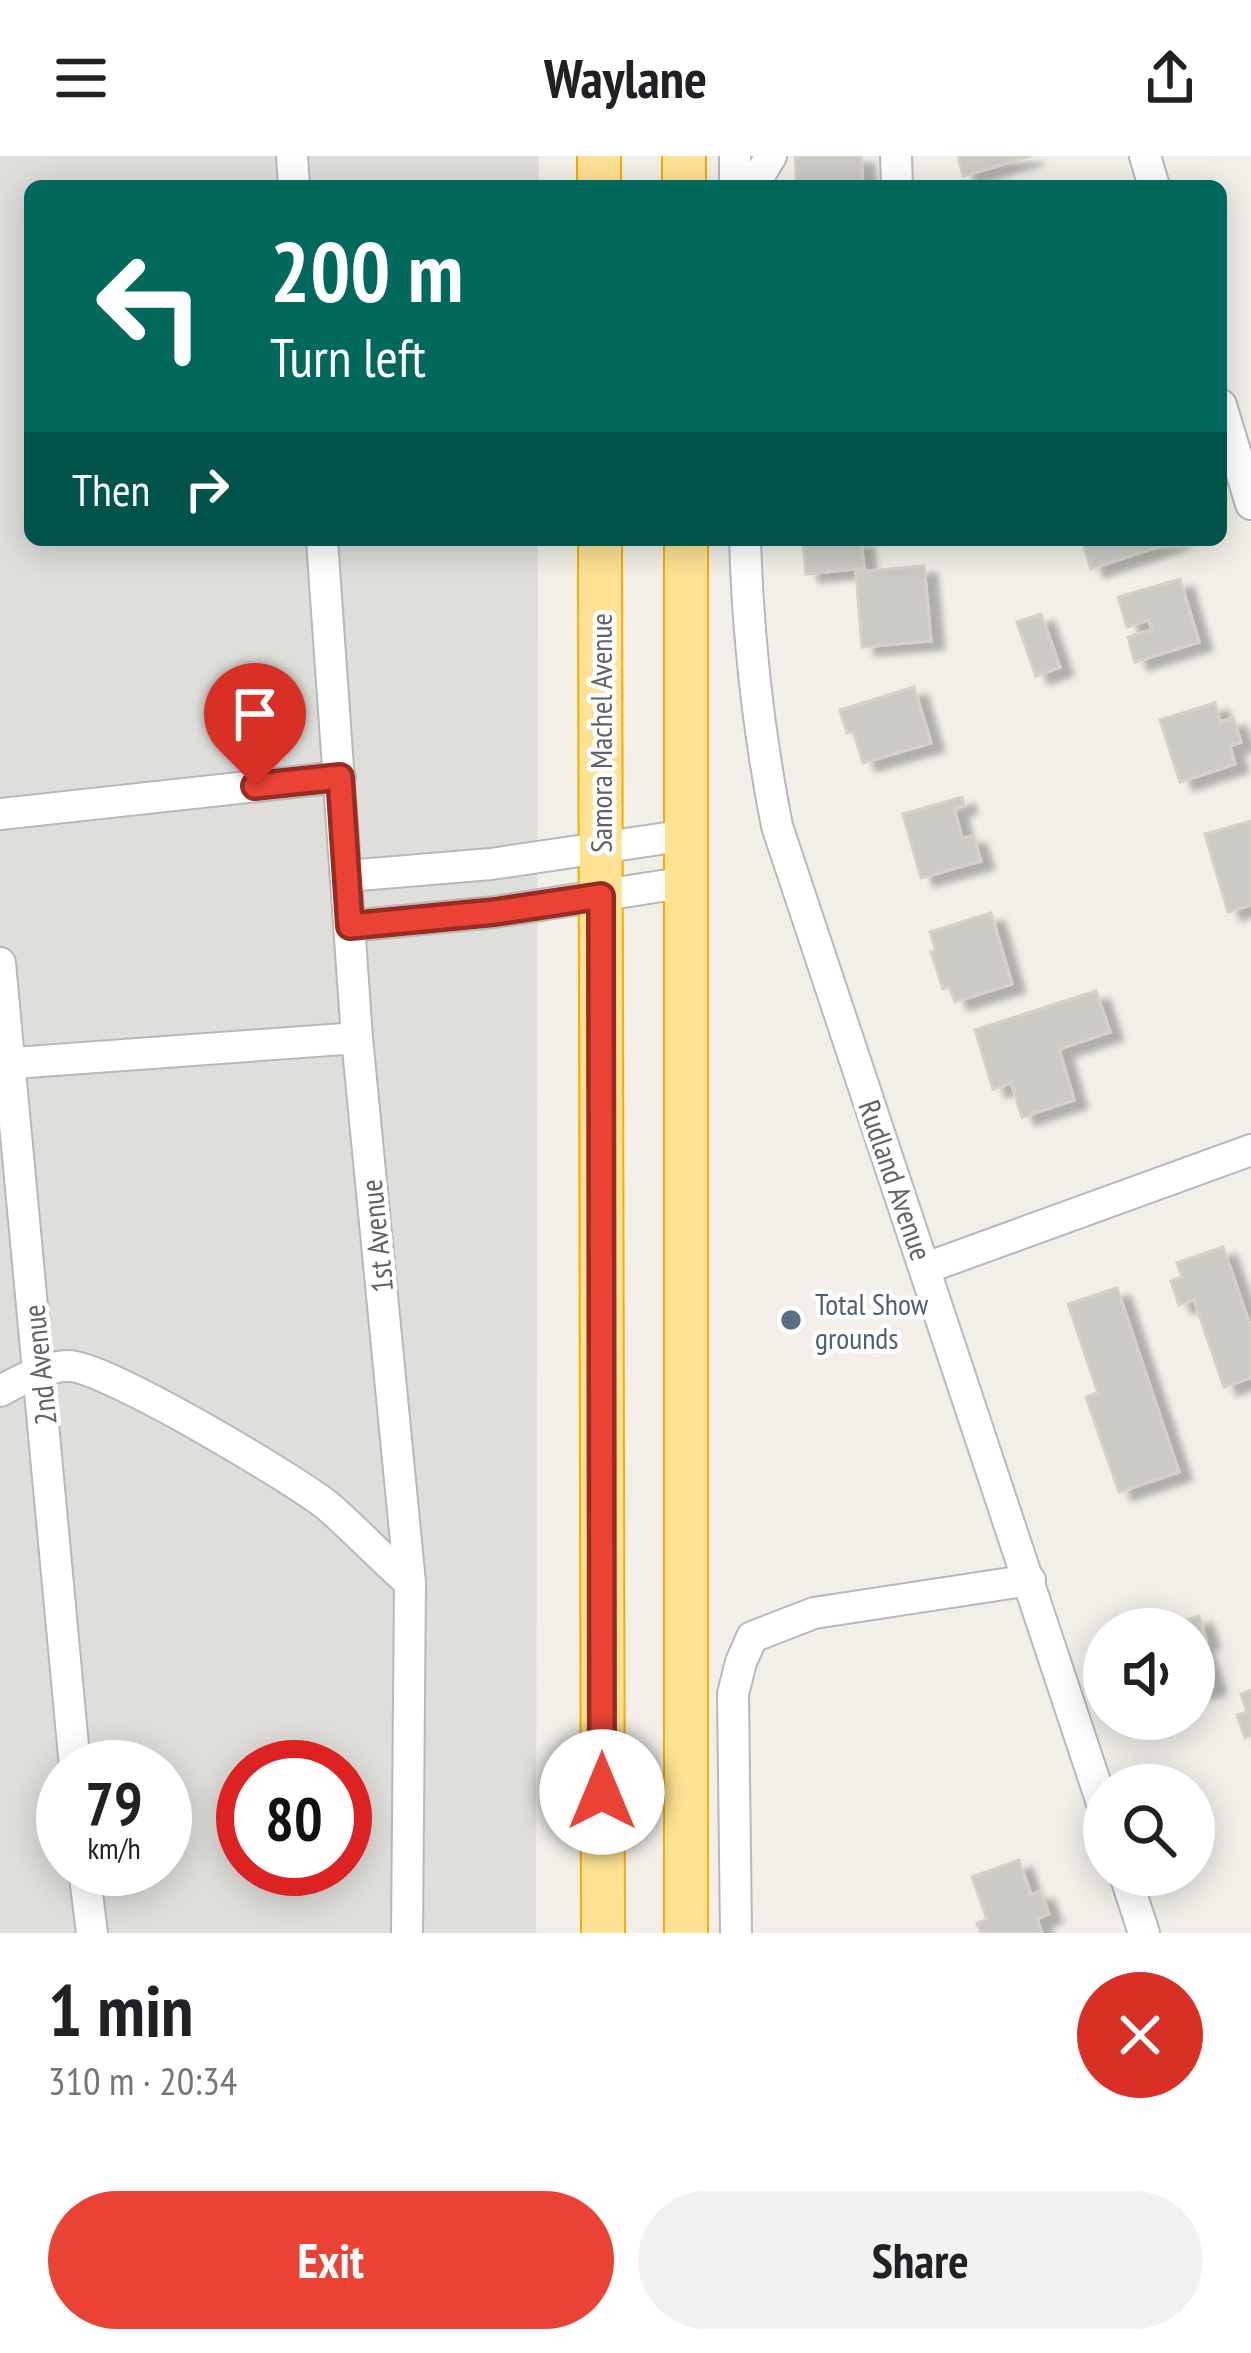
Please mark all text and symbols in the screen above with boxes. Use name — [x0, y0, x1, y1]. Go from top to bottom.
text: Waylane — [544, 43, 707, 113]
icon: menu — [48, 45, 114, 111]
icon: share — [1137, 45, 1203, 111]
text: 200 m — [270, 216, 463, 325]
icon: left — [72, 228, 228, 384]
text: Turn left — [270, 322, 426, 392]
icon: right — [174, 456, 240, 522]
text: Then — [72, 460, 150, 518]
street label: Samora Machel Avenue — [581, 613, 620, 853]
pin — [204, 663, 306, 786]
icon: arrive — [222, 681, 288, 747]
street label: Rudland Avenue — [850, 1095, 942, 1265]
street label: 1st Avenue — [351, 1178, 401, 1294]
place label: Total Show grounds — [815, 1284, 929, 1357]
street label: 2nd Avenue — [13, 1303, 65, 1427]
marker: Total Show grounds — [778, 1307, 804, 1333]
map controls — [1083, 1608, 1215, 1896]
button: sound — [1083, 1608, 1215, 1740]
position arrow — [539, 1729, 665, 1855]
speed limit sign: 80 — [216, 1740, 372, 1896]
text: 79 — [85, 1764, 143, 1842]
button: search — [1083, 1764, 1215, 1896]
text: km/h — [87, 1828, 141, 1867]
text: 1 min — [48, 1963, 193, 2056]
button: close — [1077, 1972, 1203, 2098]
text: 310 m · 20:34 — [48, 2055, 237, 2106]
button: Exit — [48, 2191, 614, 2329]
button: Share — [638, 2191, 1203, 2329]

